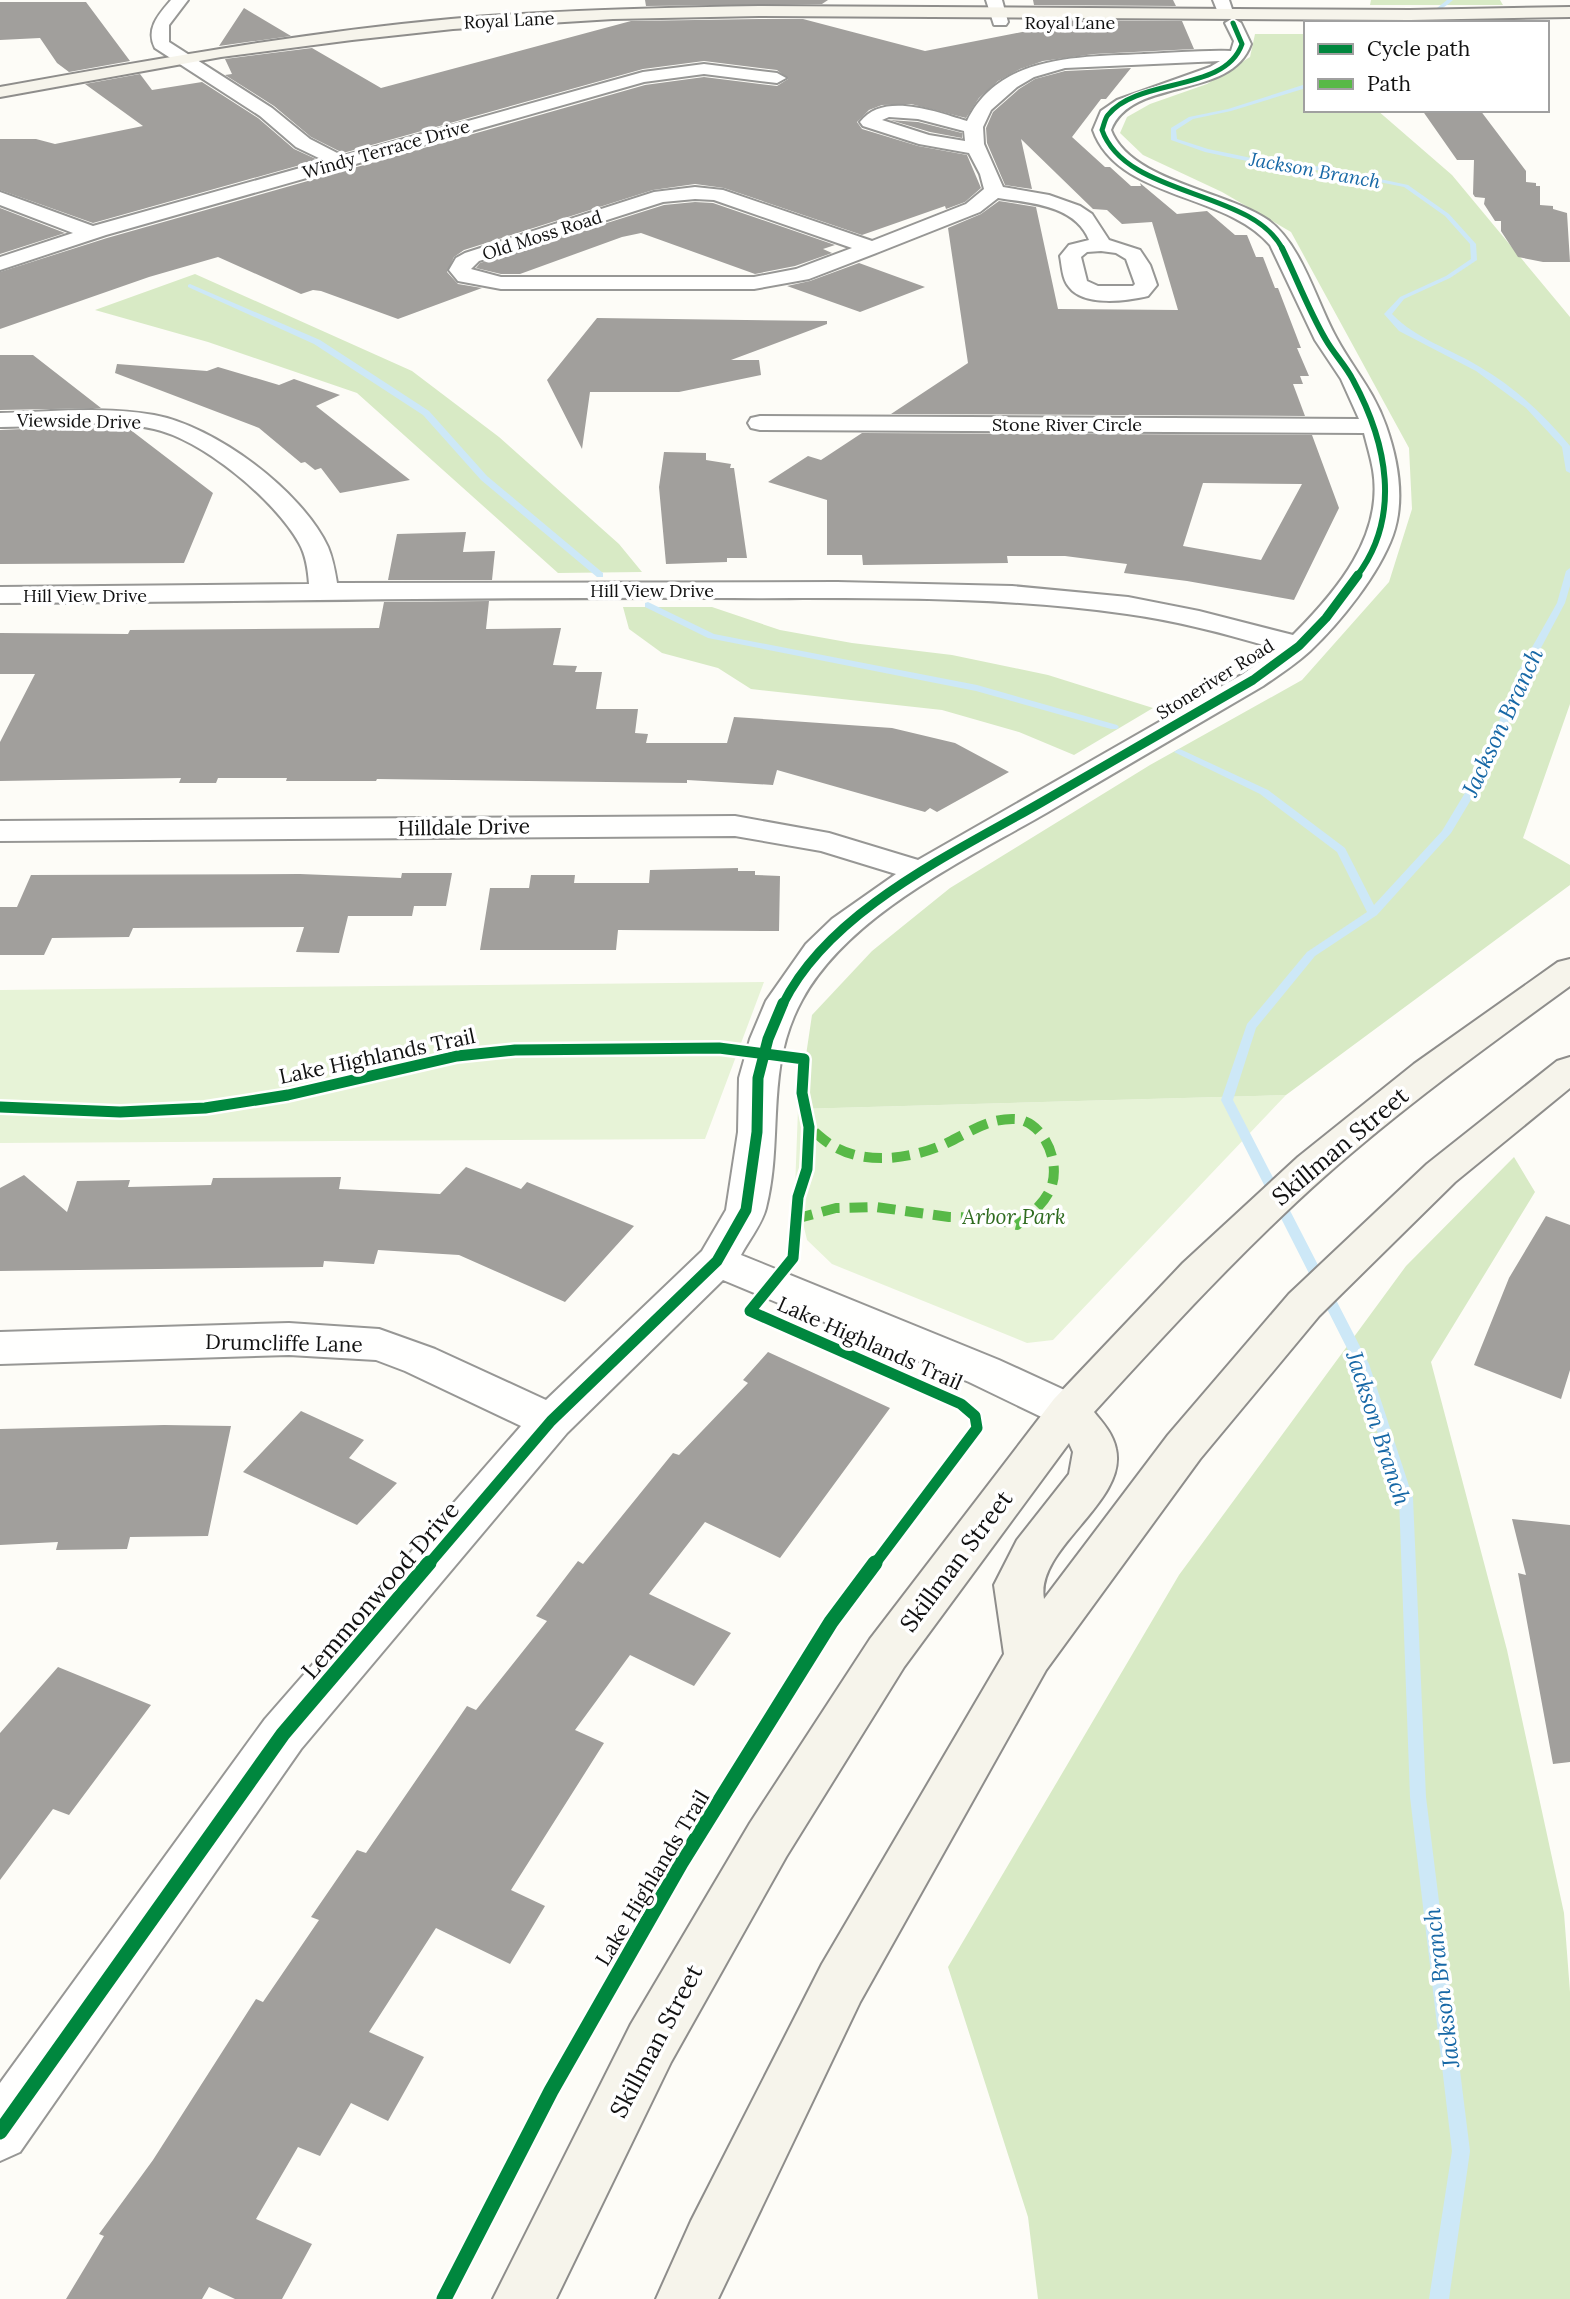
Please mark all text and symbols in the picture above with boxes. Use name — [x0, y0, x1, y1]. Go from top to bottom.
street label: Royal Lane — [463, 6, 555, 34]
street label: Royal Lane — [1025, 11, 1116, 34]
legend — [1304, 21, 1549, 112]
text: Cycle path — [1367, 35, 1470, 62]
text: Path — [1367, 70, 1411, 97]
street label: Windy Terrace Drive — [300, 114, 472, 184]
water label: Jackson Branch — [1247, 146, 1383, 193]
street label: Old Moss Road — [479, 205, 605, 265]
street label: Viewside Drive — [16, 408, 142, 434]
street label: Stone River Circle — [992, 413, 1142, 436]
street label: Hill View Drive — [590, 579, 714, 602]
street label: Hill View Drive — [23, 584, 147, 607]
street label: Stoneriver Road — [1152, 634, 1278, 724]
water label: Jackson Branch — [1454, 643, 1549, 802]
street label: Hilldale Drive — [398, 812, 530, 842]
street label: Lake Highlands Trail — [276, 1022, 478, 1090]
street label: Skillman Street — [1265, 1079, 1415, 1212]
park label: Arbor Park — [961, 1203, 1066, 1230]
street label: Lake Highlands Trail — [773, 1290, 967, 1396]
street label: Drumcliffe Lane — [205, 1328, 363, 1358]
water label: Jackson Branch — [1340, 1346, 1418, 1509]
street label: Skillman Street — [893, 1484, 1020, 1638]
street label: Lemmonwood Drive — [294, 1495, 466, 1685]
street label: Lake Highlands Trail — [589, 1785, 715, 1971]
water label: Jackson Branch — [1417, 1907, 1465, 2070]
street label: Skillman Street — [603, 1958, 710, 2123]

